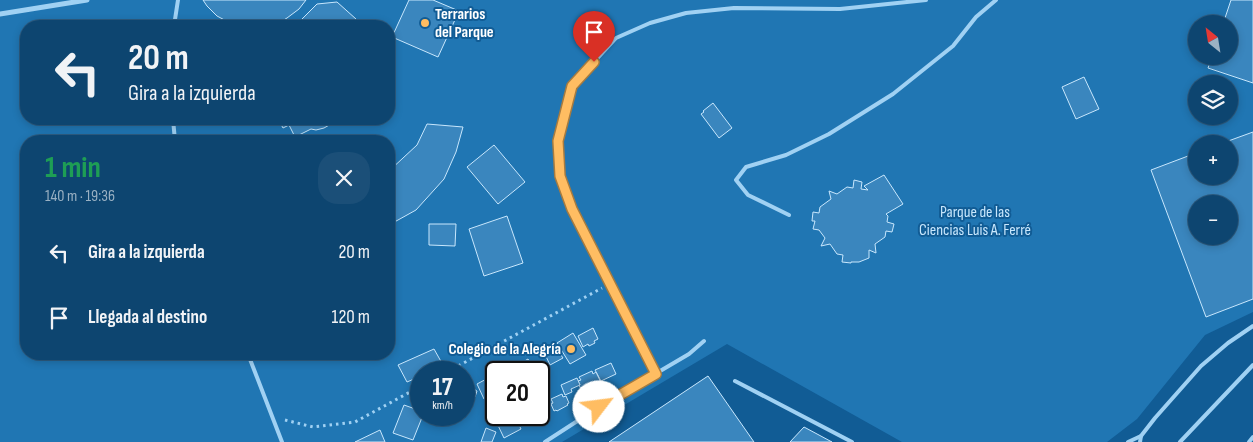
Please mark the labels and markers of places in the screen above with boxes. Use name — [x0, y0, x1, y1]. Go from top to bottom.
place label: Terrarios del Parque — [435, 5, 494, 42]
pin — [573, 11, 615, 62]
marker: Terrarios del Parque — [419, 17, 431, 29]
place label: Colegio de la Alegría — [449, 340, 561, 359]
marker: Colegio de la Alegría — [565, 343, 577, 355]

